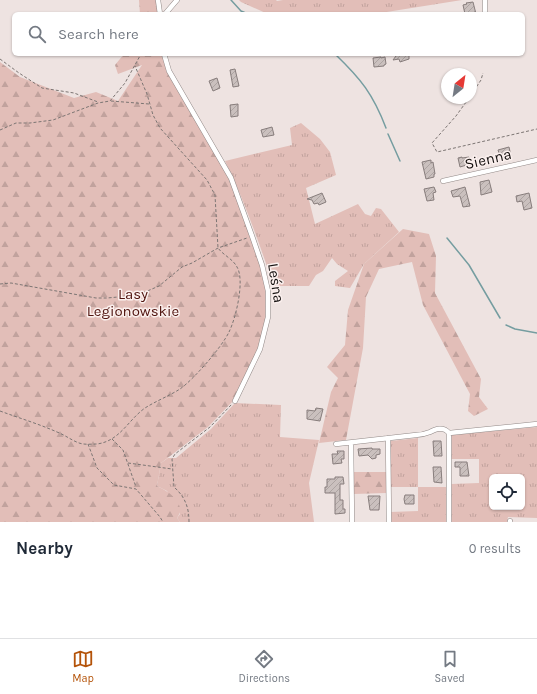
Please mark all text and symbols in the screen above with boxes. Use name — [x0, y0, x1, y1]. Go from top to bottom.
search box — [12, 12, 525, 56]
icon: search — [26, 23, 48, 45]
text: Search here — [58, 25, 139, 43]
north arrow — [441, 68, 477, 104]
street label: Sienna — [463, 145, 513, 173]
street label: Leśna — [264, 262, 288, 304]
park label: Lasy Legionowskie — [87, 285, 179, 320]
map controls — [489, 474, 525, 510]
button: locate — [489, 474, 525, 510]
text: Nearby — [16, 538, 73, 558]
text: 0 results — [469, 541, 521, 556]
tab: Map — [72, 648, 94, 685]
tab: Directions — [238, 648, 290, 685]
tab: Saved — [434, 648, 465, 685]

